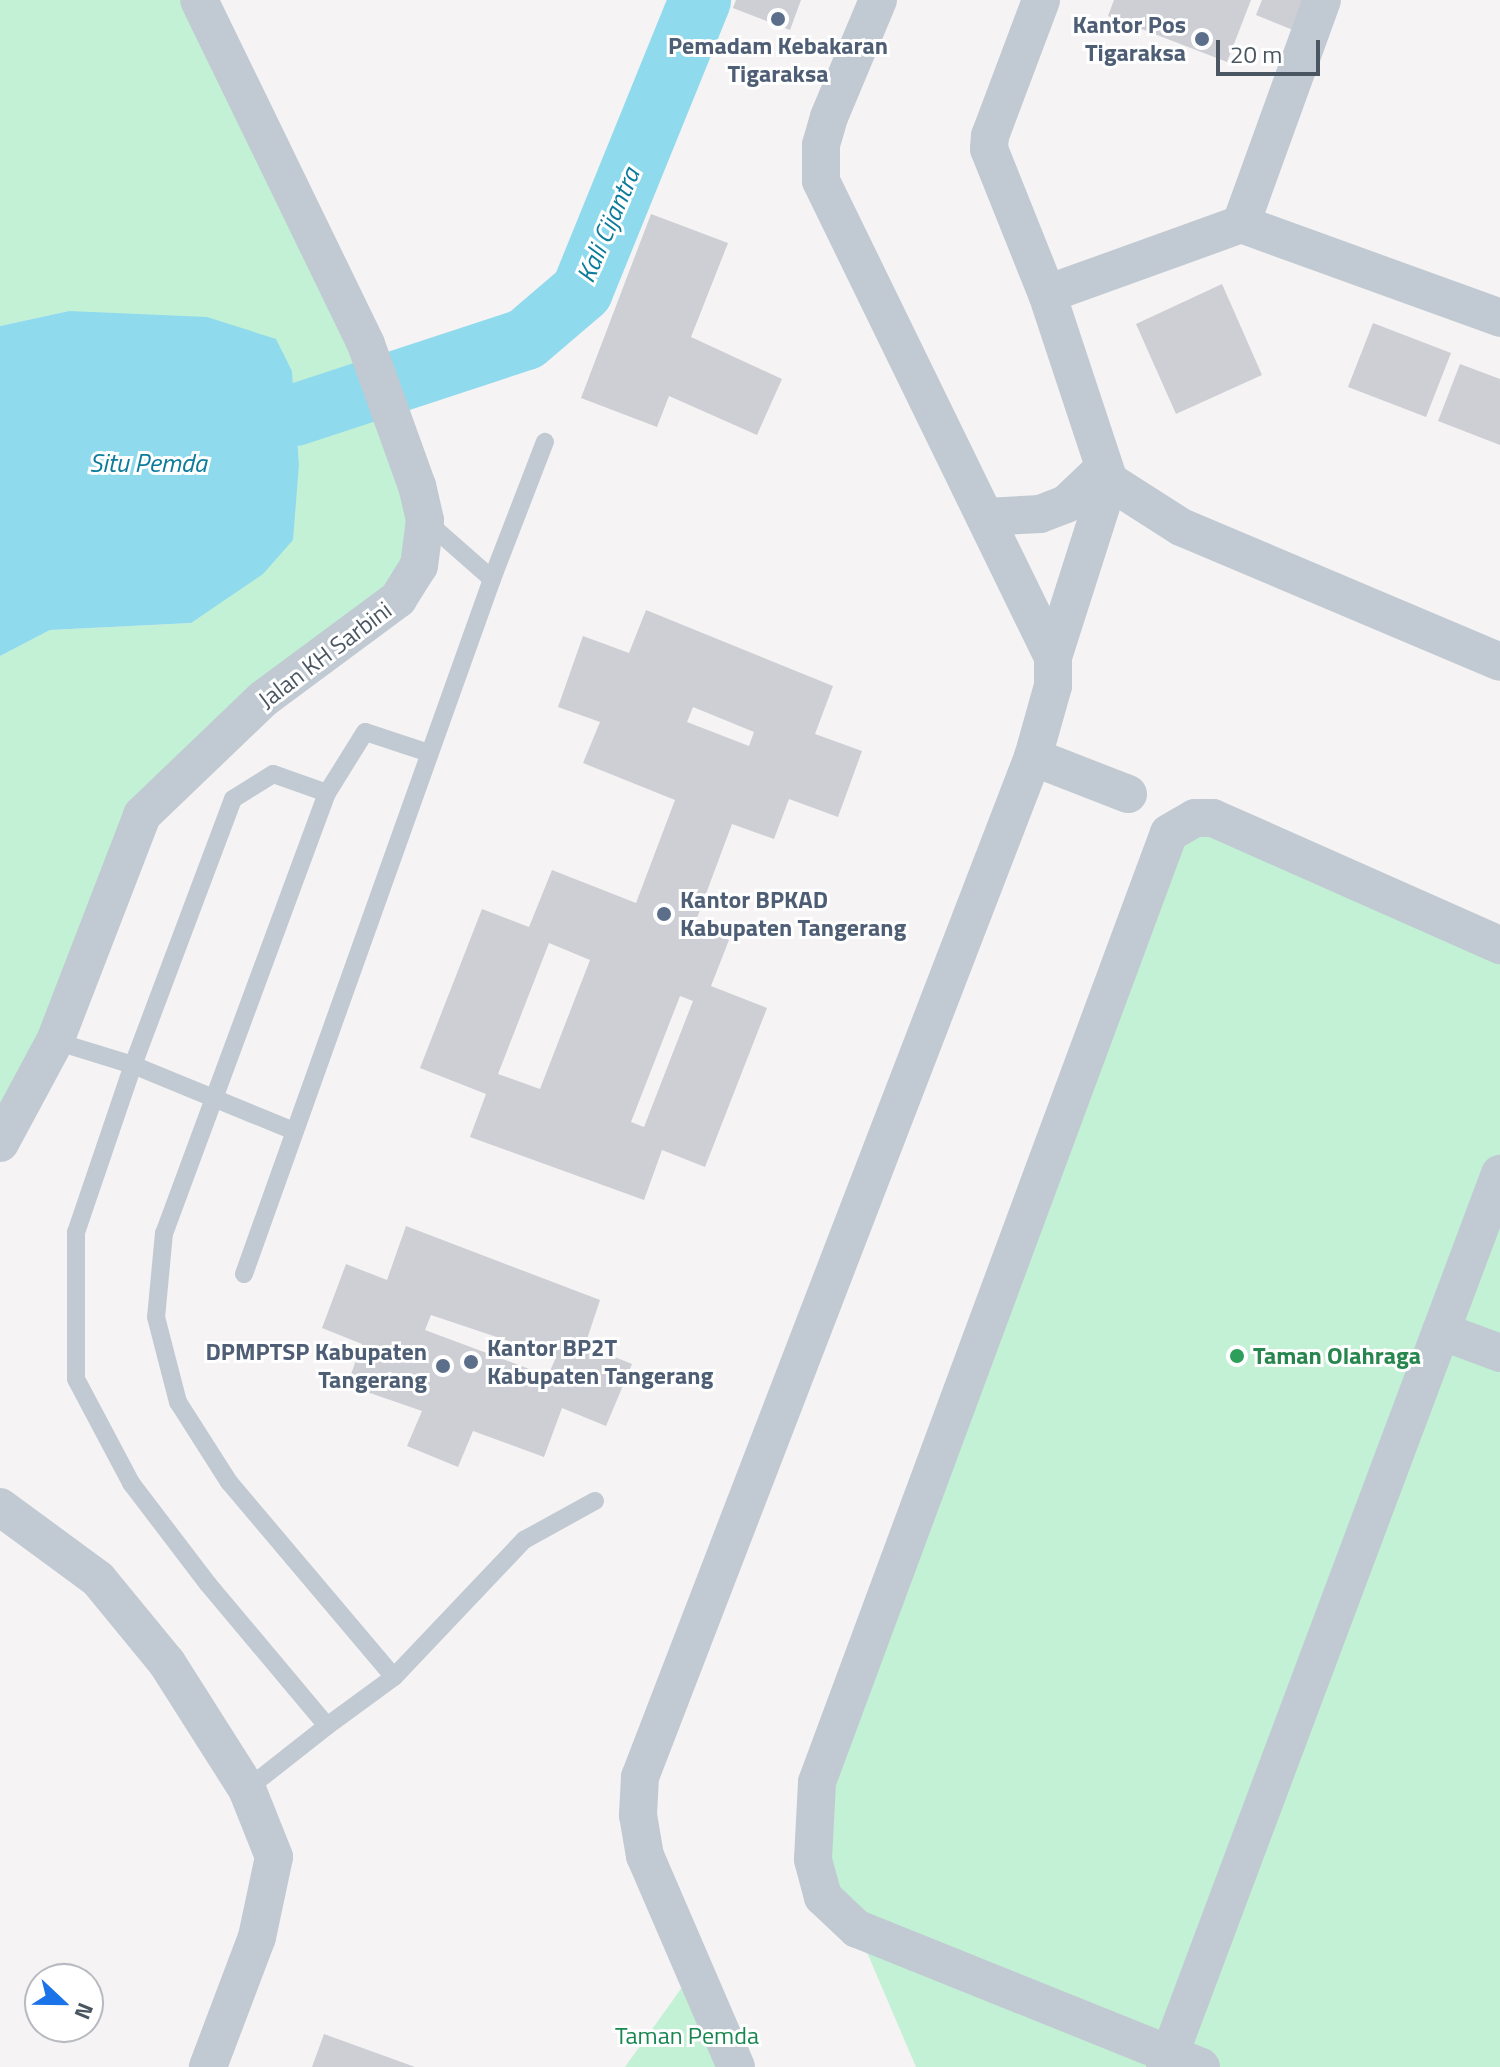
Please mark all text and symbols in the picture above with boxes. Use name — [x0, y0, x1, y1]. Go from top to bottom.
marker: Pemadam Kebakaran Tigaraksa — [769, 10, 787, 28]
place label: Kantor Pos Tigaraksa — [1072, 11, 1186, 67]
scale bar — [1220, 24, 1324, 74]
marker: Kantor Pos Tigaraksa — [1193, 30, 1211, 48]
place label: Pemadam Kebakaran Tigaraksa — [668, 32, 888, 88]
text: 20 m — [1230, 36, 1282, 72]
water label: Kali Cijantra — [570, 163, 646, 287]
water label: Situ Pemda — [89, 447, 207, 479]
street label: Jalan KH Sarbini — [253, 596, 397, 714]
place label: Kantor BPKAD Kabupaten Tangerang — [680, 886, 906, 942]
marker: Kantor BPKAD Kabupaten Tangerang — [655, 905, 673, 923]
place label: Kantor BP2T Kabupaten Tangerang — [487, 1334, 713, 1390]
place label: DPMPTSP Kabupaten Tangerang — [205, 1338, 427, 1394]
place label: Taman Olahraga — [1253, 1342, 1421, 1370]
marker: Taman Olahraga — [1228, 1347, 1246, 1365]
marker: Kantor BP2T Kabupaten Tangerang — [462, 1353, 480, 1371]
marker: DPMPTSP Kabupaten Tangerang — [434, 1357, 452, 1375]
north arrow — [24, 1963, 104, 2043]
text: N — [66, 1998, 103, 2025]
park label: Taman Pemda — [615, 2022, 759, 2050]

